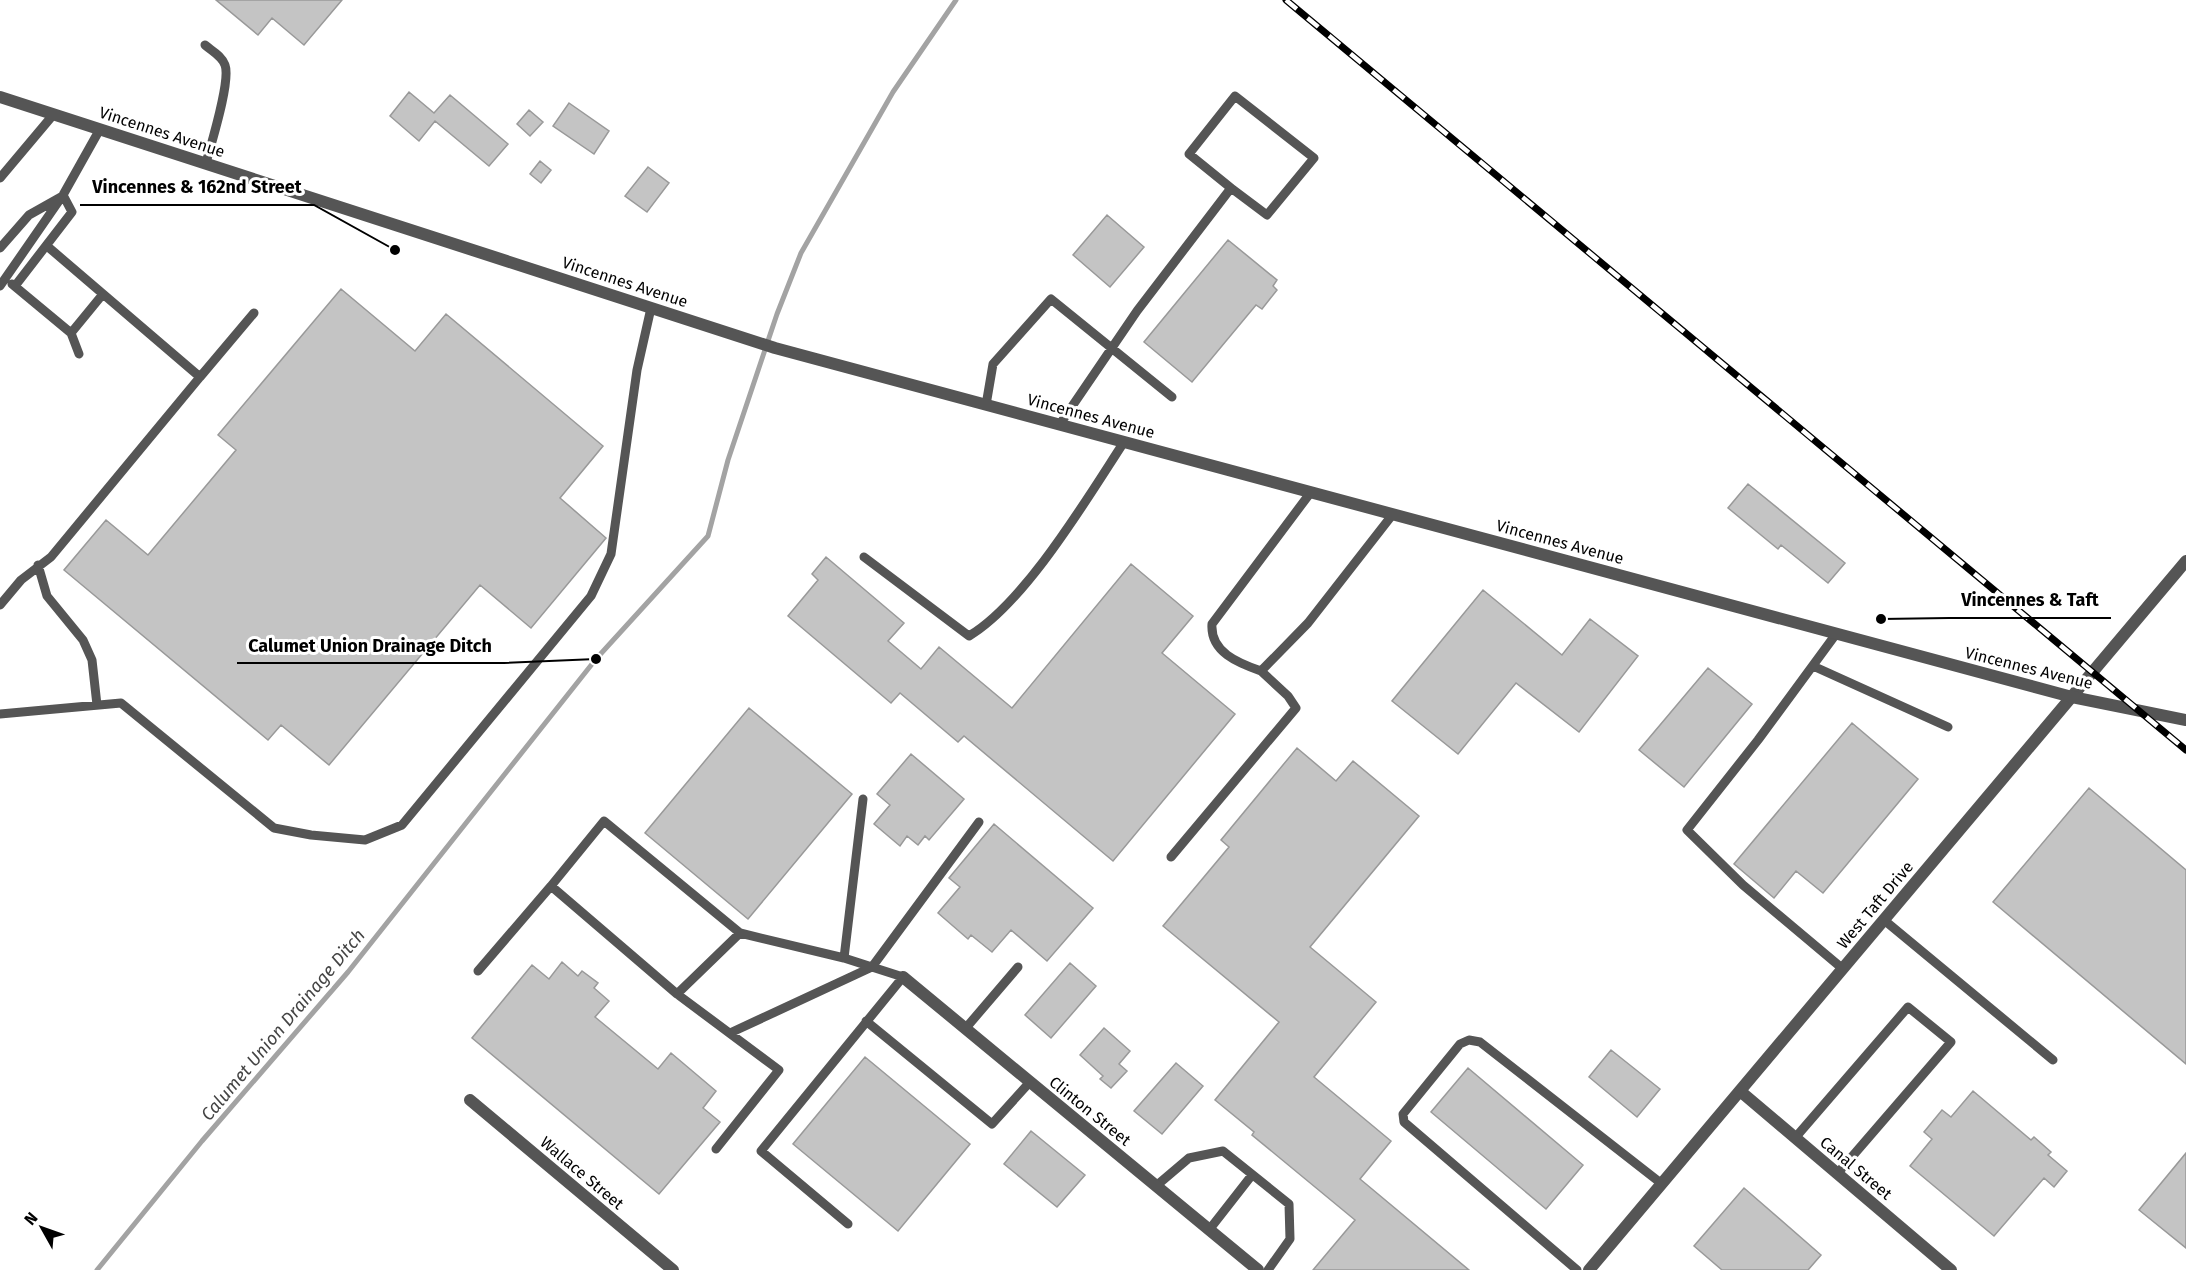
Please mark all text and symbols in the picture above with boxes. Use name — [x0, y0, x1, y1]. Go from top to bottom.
street label: Vincennes Avenue — [97, 103, 227, 161]
callout: Vincennes & 162nd Street — [80, 169, 314, 205]
text: Vincennes & 162nd Street — [91, 176, 303, 198]
street label: Vincennes Avenue — [560, 253, 690, 311]
street label: Vincennes Avenue — [1025, 390, 1157, 442]
street label: Vincennes Avenue — [1494, 516, 1626, 568]
callout: Vincennes & Taft — [1949, 582, 2111, 618]
text: Vincennes & Taft — [1960, 589, 2100, 611]
callout: Calumet Union Drainage Ditch — [237, 627, 504, 663]
text: Calumet Union Drainage Ditch — [248, 635, 492, 657]
street label: Vincennes Avenue — [1963, 643, 2095, 693]
street label: West Taft Drive — [1833, 857, 1917, 953]
water label: Calumet Union Drainage Ditch — [196, 925, 370, 1125]
street label: Clinton Street — [1045, 1072, 1135, 1150]
street label: Wallace Street — [536, 1133, 628, 1214]
street label: Canal Street — [1816, 1133, 1896, 1204]
north arrow — [12, 1198, 72, 1258]
text: N — [20, 1209, 42, 1229]

